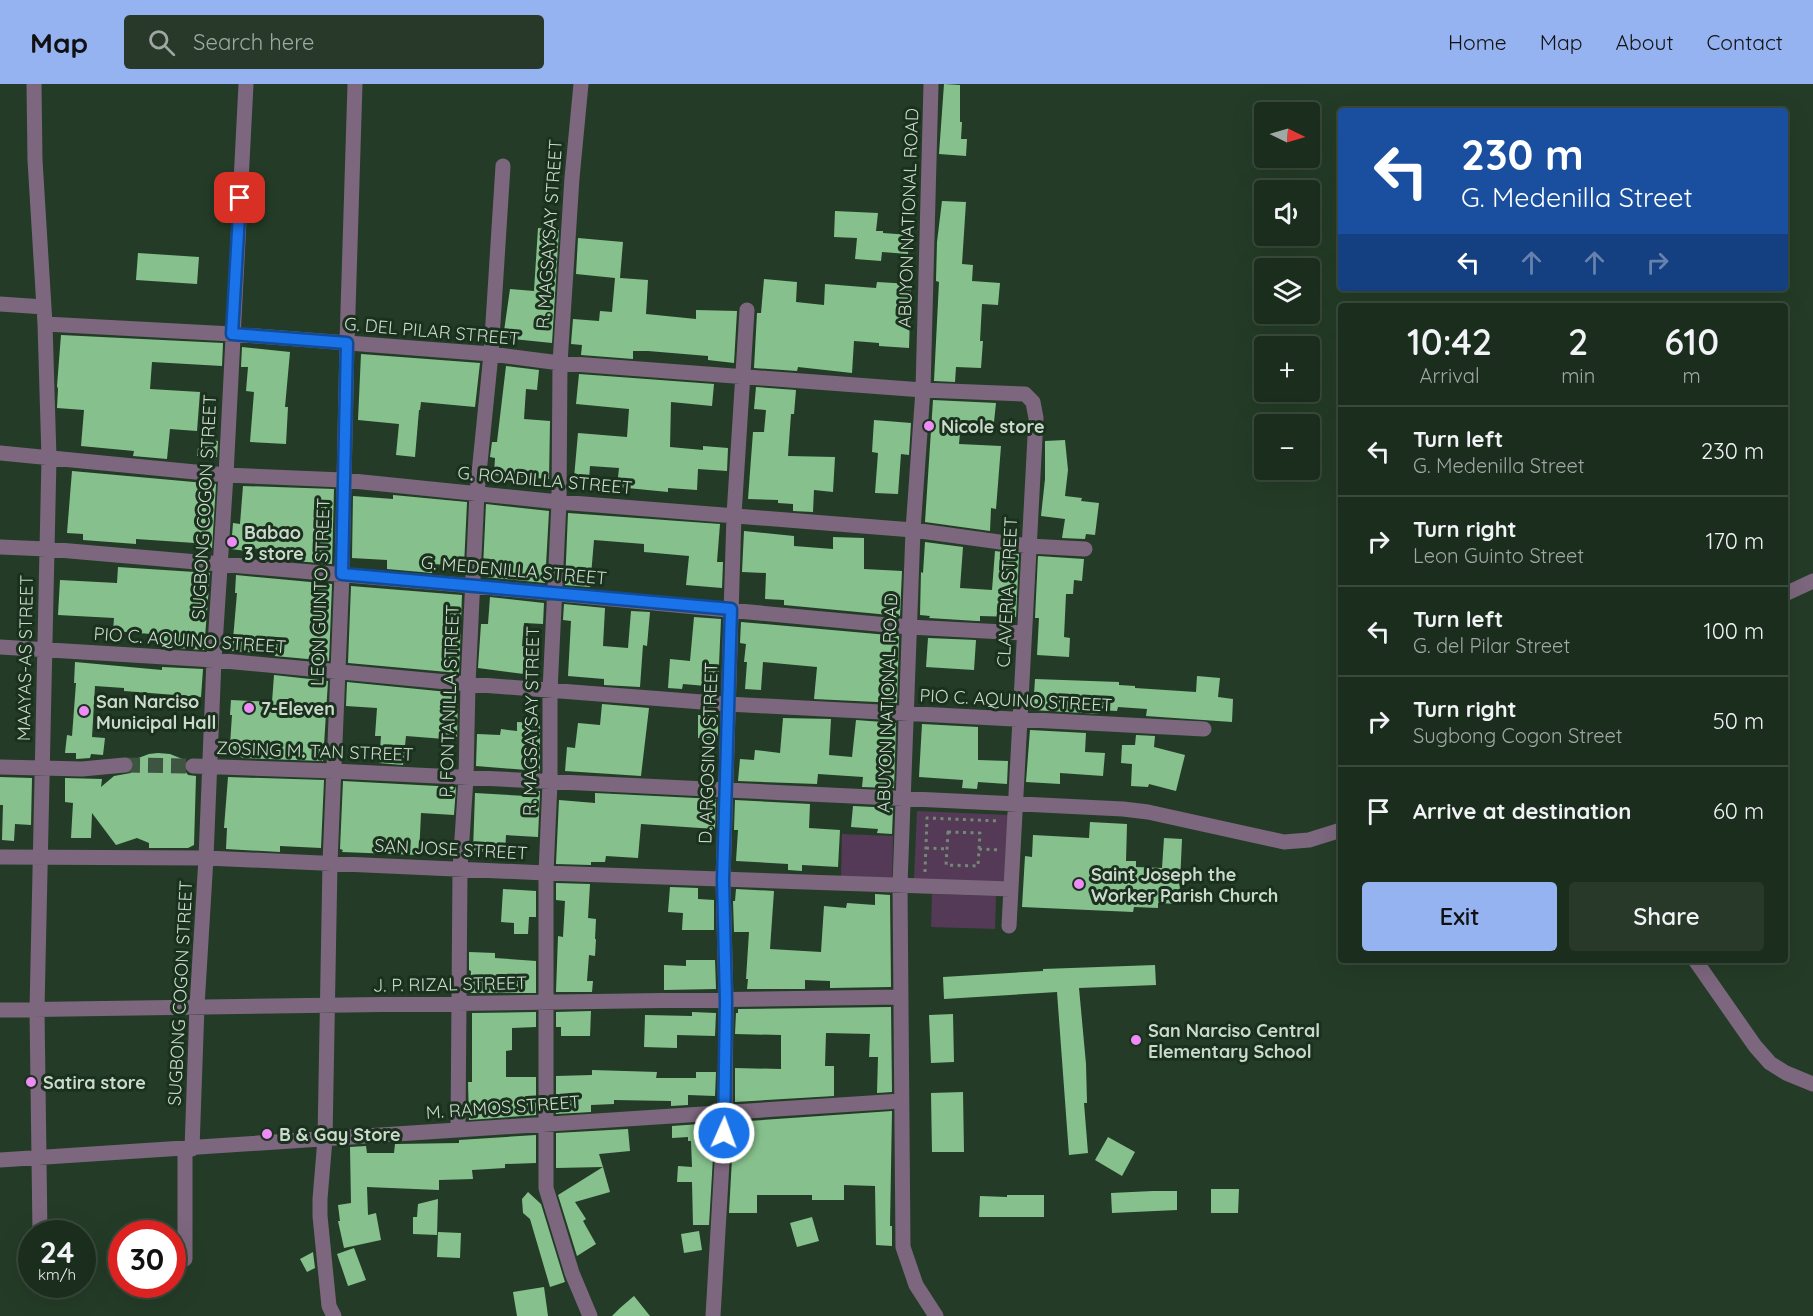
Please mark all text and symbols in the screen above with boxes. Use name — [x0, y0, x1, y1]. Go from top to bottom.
search box — [124, 15, 544, 69]
text: Map — [30, 25, 88, 60]
icon: search — [145, 26, 178, 59]
text: Search here — [193, 28, 315, 56]
text: Home — [1448, 29, 1507, 55]
text: Map — [1540, 29, 1583, 55]
text: About — [1616, 29, 1674, 55]
text: Contact — [1707, 29, 1783, 55]
north arrow — [1254, 102, 1320, 168]
map controls — [1254, 102, 1320, 480]
street label: ABUYON NATIONAL ROAD — [893, 108, 923, 328]
text: 230 m — [1461, 128, 1584, 181]
icon: left — [1362, 132, 1440, 210]
street label: R. MAGSAYSAY STREET — [531, 138, 567, 330]
pin — [214, 172, 265, 223]
button: sound — [1254, 180, 1320, 246]
text: G. Medenilla Street — [1461, 180, 1693, 214]
icon: arrive — [223, 181, 256, 214]
icon: left — [1452, 246, 1485, 279]
icon: ahead — [1515, 246, 1548, 279]
icon: ahead — [1578, 246, 1611, 279]
icon: right — [1641, 246, 1674, 279]
button: layers — [1254, 258, 1320, 324]
street label: G. DEL PILAR STREET — [343, 312, 521, 350]
text: 10:42 — [1407, 319, 1492, 364]
text: 2 — [1568, 319, 1588, 364]
text: 610 — [1664, 319, 1719, 364]
button: + — [1254, 336, 1320, 402]
text: Arrival — [1420, 363, 1480, 388]
text: min — [1561, 363, 1595, 388]
text: m — [1682, 363, 1701, 388]
street label: SUGBONG COGON STREET — [187, 394, 221, 620]
button: − — [1254, 414, 1320, 480]
place label: Nicole store — [941, 415, 1045, 438]
marker: Nicole store — [922, 419, 936, 433]
text: Turn left — [1413, 425, 1503, 453]
icon: left — [1362, 435, 1395, 468]
text: 230 m — [1701, 437, 1764, 465]
text: G. Medenilla Street — [1413, 453, 1585, 478]
street label: G. ROADILLA STREET — [457, 461, 634, 499]
street label: LEON GUINTO STREET — [305, 497, 335, 686]
text: Turn right — [1413, 515, 1517, 543]
street label: CLAVERIA STREET — [992, 516, 1022, 668]
place label: Babao 3 store — [244, 521, 304, 565]
icon: right — [1362, 525, 1395, 558]
text: 170 m — [1705, 527, 1764, 555]
marker: Babao 3 store — [225, 535, 239, 549]
text: Leon Guinto Street — [1413, 543, 1584, 568]
street label: G. MEDENILLA STREET — [420, 550, 608, 590]
street label: MAAYAS-AS STREET — [12, 574, 38, 741]
street label: ABUYON NATIONAL ROAD — [872, 593, 902, 813]
street label: P. FONTANILLA STREET — [434, 604, 464, 798]
text: Turn left — [1413, 605, 1503, 633]
icon: left — [1362, 615, 1395, 648]
text: 100 m — [1704, 617, 1764, 645]
street label: PIO C. AQUINO STREET — [93, 622, 287, 658]
street label: R. MAGSAYSAY STREET — [518, 626, 544, 816]
text: G. del Pilar Street — [1413, 633, 1570, 658]
street label: D. ARGOSINO STREET — [693, 662, 723, 844]
street label: PIO C. AQUINO STREET — [919, 683, 1113, 717]
place label: San Narciso Municipal Hall — [96, 690, 216, 734]
text: Turn right — [1413, 695, 1517, 723]
place label: 7-Eleven — [261, 697, 335, 720]
marker: 7-Eleven — [242, 701, 256, 715]
marker: San Narciso Municipal Hall — [77, 704, 91, 718]
icon: right — [1362, 705, 1395, 738]
text: 50 m — [1713, 707, 1764, 735]
text: Sugbong Cogon Street — [1413, 723, 1623, 748]
street label: ZOSING M. TAN STREET — [216, 736, 414, 766]
icon: arrive — [1362, 795, 1395, 828]
text: Arrive at destination — [1413, 797, 1631, 825]
text: 60 m — [1713, 797, 1764, 825]
street label: SAN JOSE STREET — [374, 833, 528, 865]
place label: Saint Joseph the Worker Parish Church — [1091, 863, 1278, 907]
marker: Saint Joseph the Worker Parish Church — [1072, 877, 1086, 891]
street label: SUGBONG COGON STREET — [163, 880, 197, 1106]
button: Exit — [1362, 882, 1557, 951]
button: Share — [1569, 882, 1764, 951]
street label: J. P. RIZAL STREET — [373, 971, 527, 997]
place label: San Narciso Central Elementary School — [1148, 1019, 1320, 1063]
marker: San Narciso Central Elementary School — [1129, 1033, 1143, 1047]
place label: Satira store — [43, 1071, 146, 1094]
marker: Satira store — [24, 1075, 38, 1089]
street label: M. RAMOS STREET — [425, 1090, 581, 1124]
position arrow — [692, 1101, 756, 1165]
place label: B & Gay Store — [279, 1123, 401, 1146]
marker: B & Gay Store — [260, 1127, 274, 1141]
speed limit sign: 30 — [108, 1220, 186, 1298]
text: 24 — [40, 1233, 74, 1271]
text: km/h — [38, 1265, 76, 1284]

